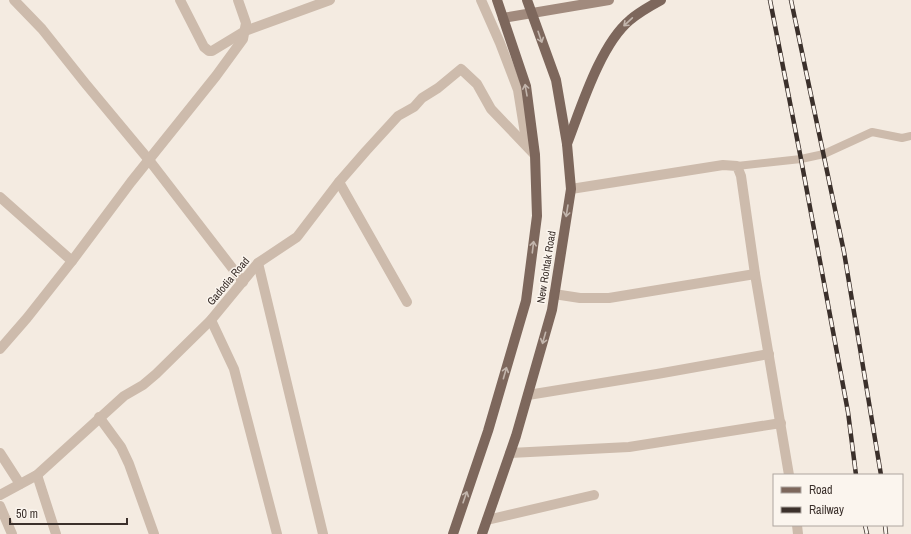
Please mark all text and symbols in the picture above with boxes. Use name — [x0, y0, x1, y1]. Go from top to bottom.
one-way arrow — [623, 17, 633, 27]
one-way arrow — [537, 30, 545, 42]
one-way arrow — [522, 83, 530, 96]
one-way arrow — [563, 204, 571, 217]
street label: New Rohtak Road — [533, 230, 559, 304]
one-way arrow — [529, 241, 537, 254]
street label: Gadodia Road — [204, 254, 252, 308]
one-way arrow — [540, 332, 547, 345]
one-way arrow — [502, 367, 509, 380]
legend — [773, 474, 903, 526]
text: Road — [809, 482, 833, 498]
one-way arrow — [462, 491, 470, 503]
scale bar — [10, 500, 127, 526]
text: Railway — [809, 502, 844, 518]
text: 50 m — [16, 506, 38, 522]

